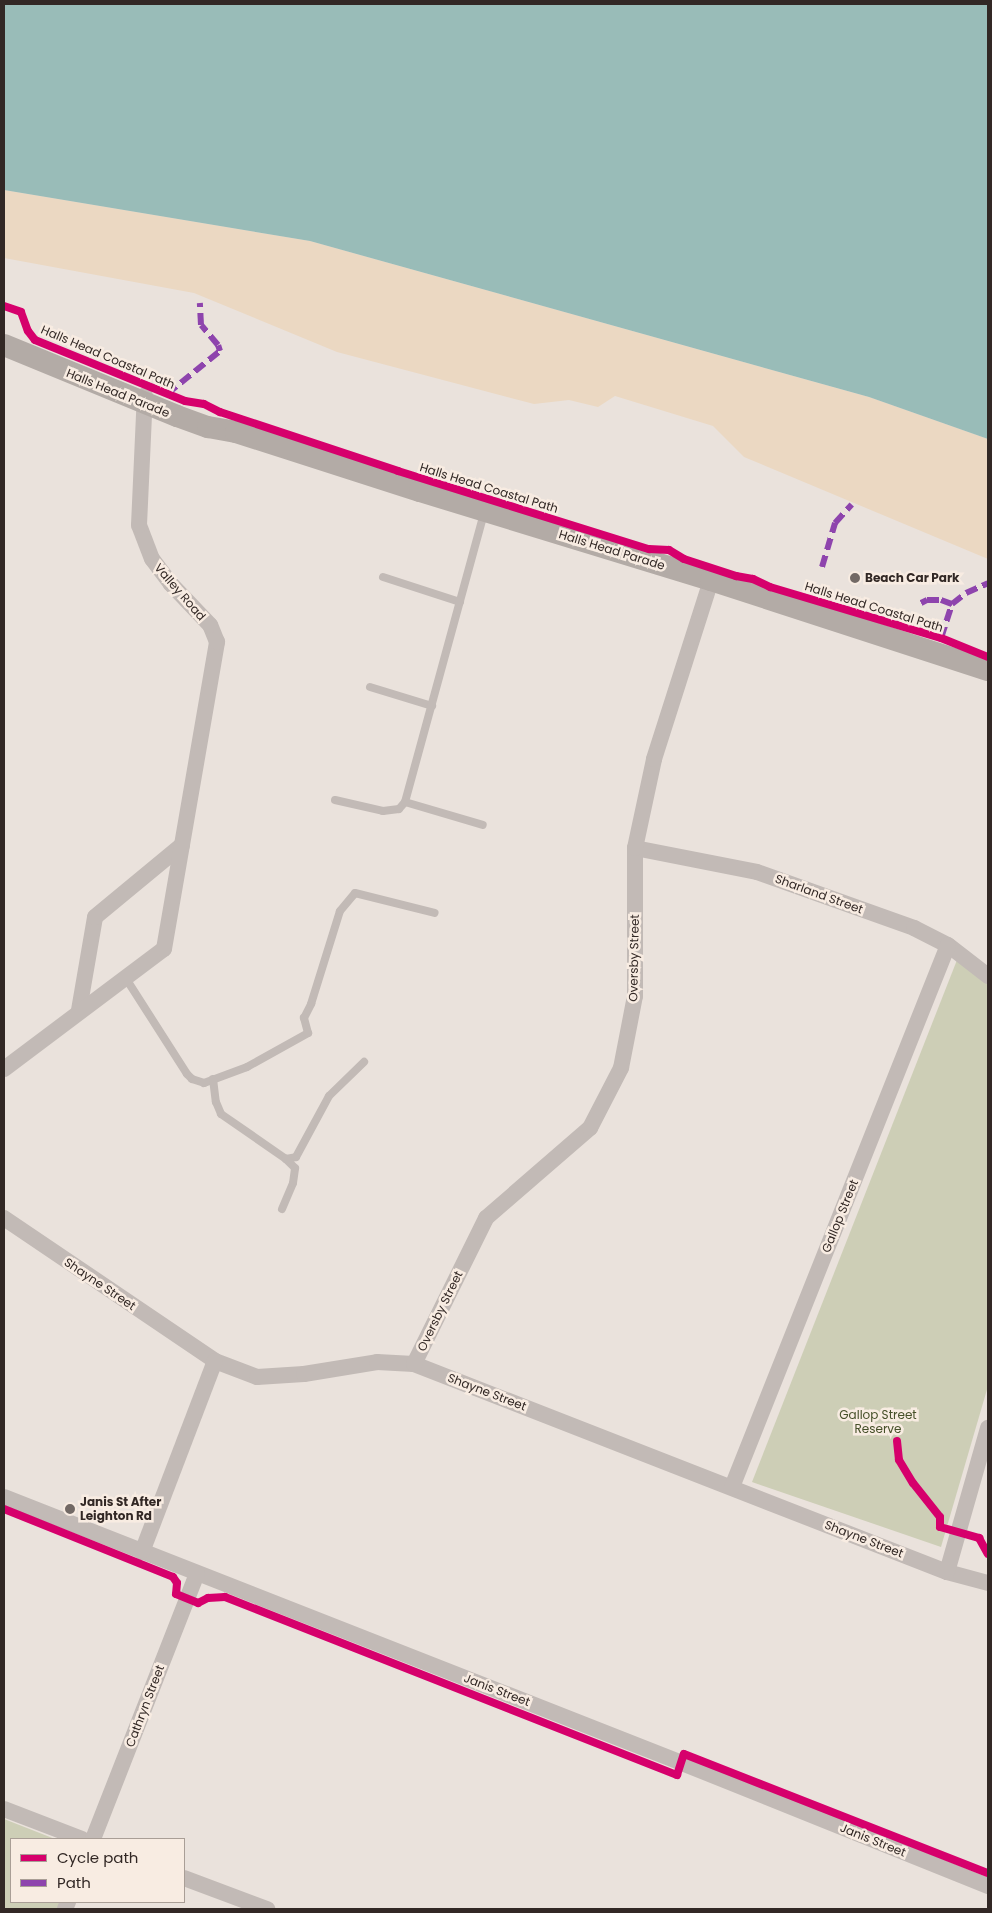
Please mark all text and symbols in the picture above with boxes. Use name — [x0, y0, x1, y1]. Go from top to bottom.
street label: Halls Head Coastal Path — [39, 322, 177, 392]
street label: Halls Head Parade — [64, 366, 172, 420]
street label: Halls Head Coastal Path — [418, 460, 560, 516]
street label: Halls Head Parade — [557, 527, 667, 573]
street label: Valley Road — [151, 561, 209, 623]
place label: Beach Car Park — [865, 571, 959, 585]
marker: Beach Car Park — [849, 572, 861, 584]
street label: Halls Head Coastal Path — [803, 579, 945, 635]
street label: Sharland Street — [773, 871, 865, 917]
street label: Oversby Street — [626, 914, 642, 1002]
street label: Gallop Street — [819, 1177, 861, 1255]
street label: Shayne Street — [62, 1255, 138, 1313]
street label: Oversby Street — [414, 1268, 466, 1354]
street label: Shayne Street — [446, 1370, 528, 1414]
park label: Gallop Street Reserve — [839, 1408, 917, 1436]
place label: Janis St After Leighton Rd — [80, 1495, 161, 1523]
marker: Janis St After Leighton Rd — [64, 1503, 76, 1515]
street label: Shayne Street — [823, 1517, 905, 1561]
street label: Cathryn Street — [123, 1663, 167, 1749]
street label: Janis Street — [462, 1671, 532, 1709]
street label: Janis Street — [838, 1820, 908, 1860]
legend — [10, 1838, 185, 1903]
text: Cycle path — [57, 1847, 138, 1868]
text: Path — [57, 1872, 91, 1893]

